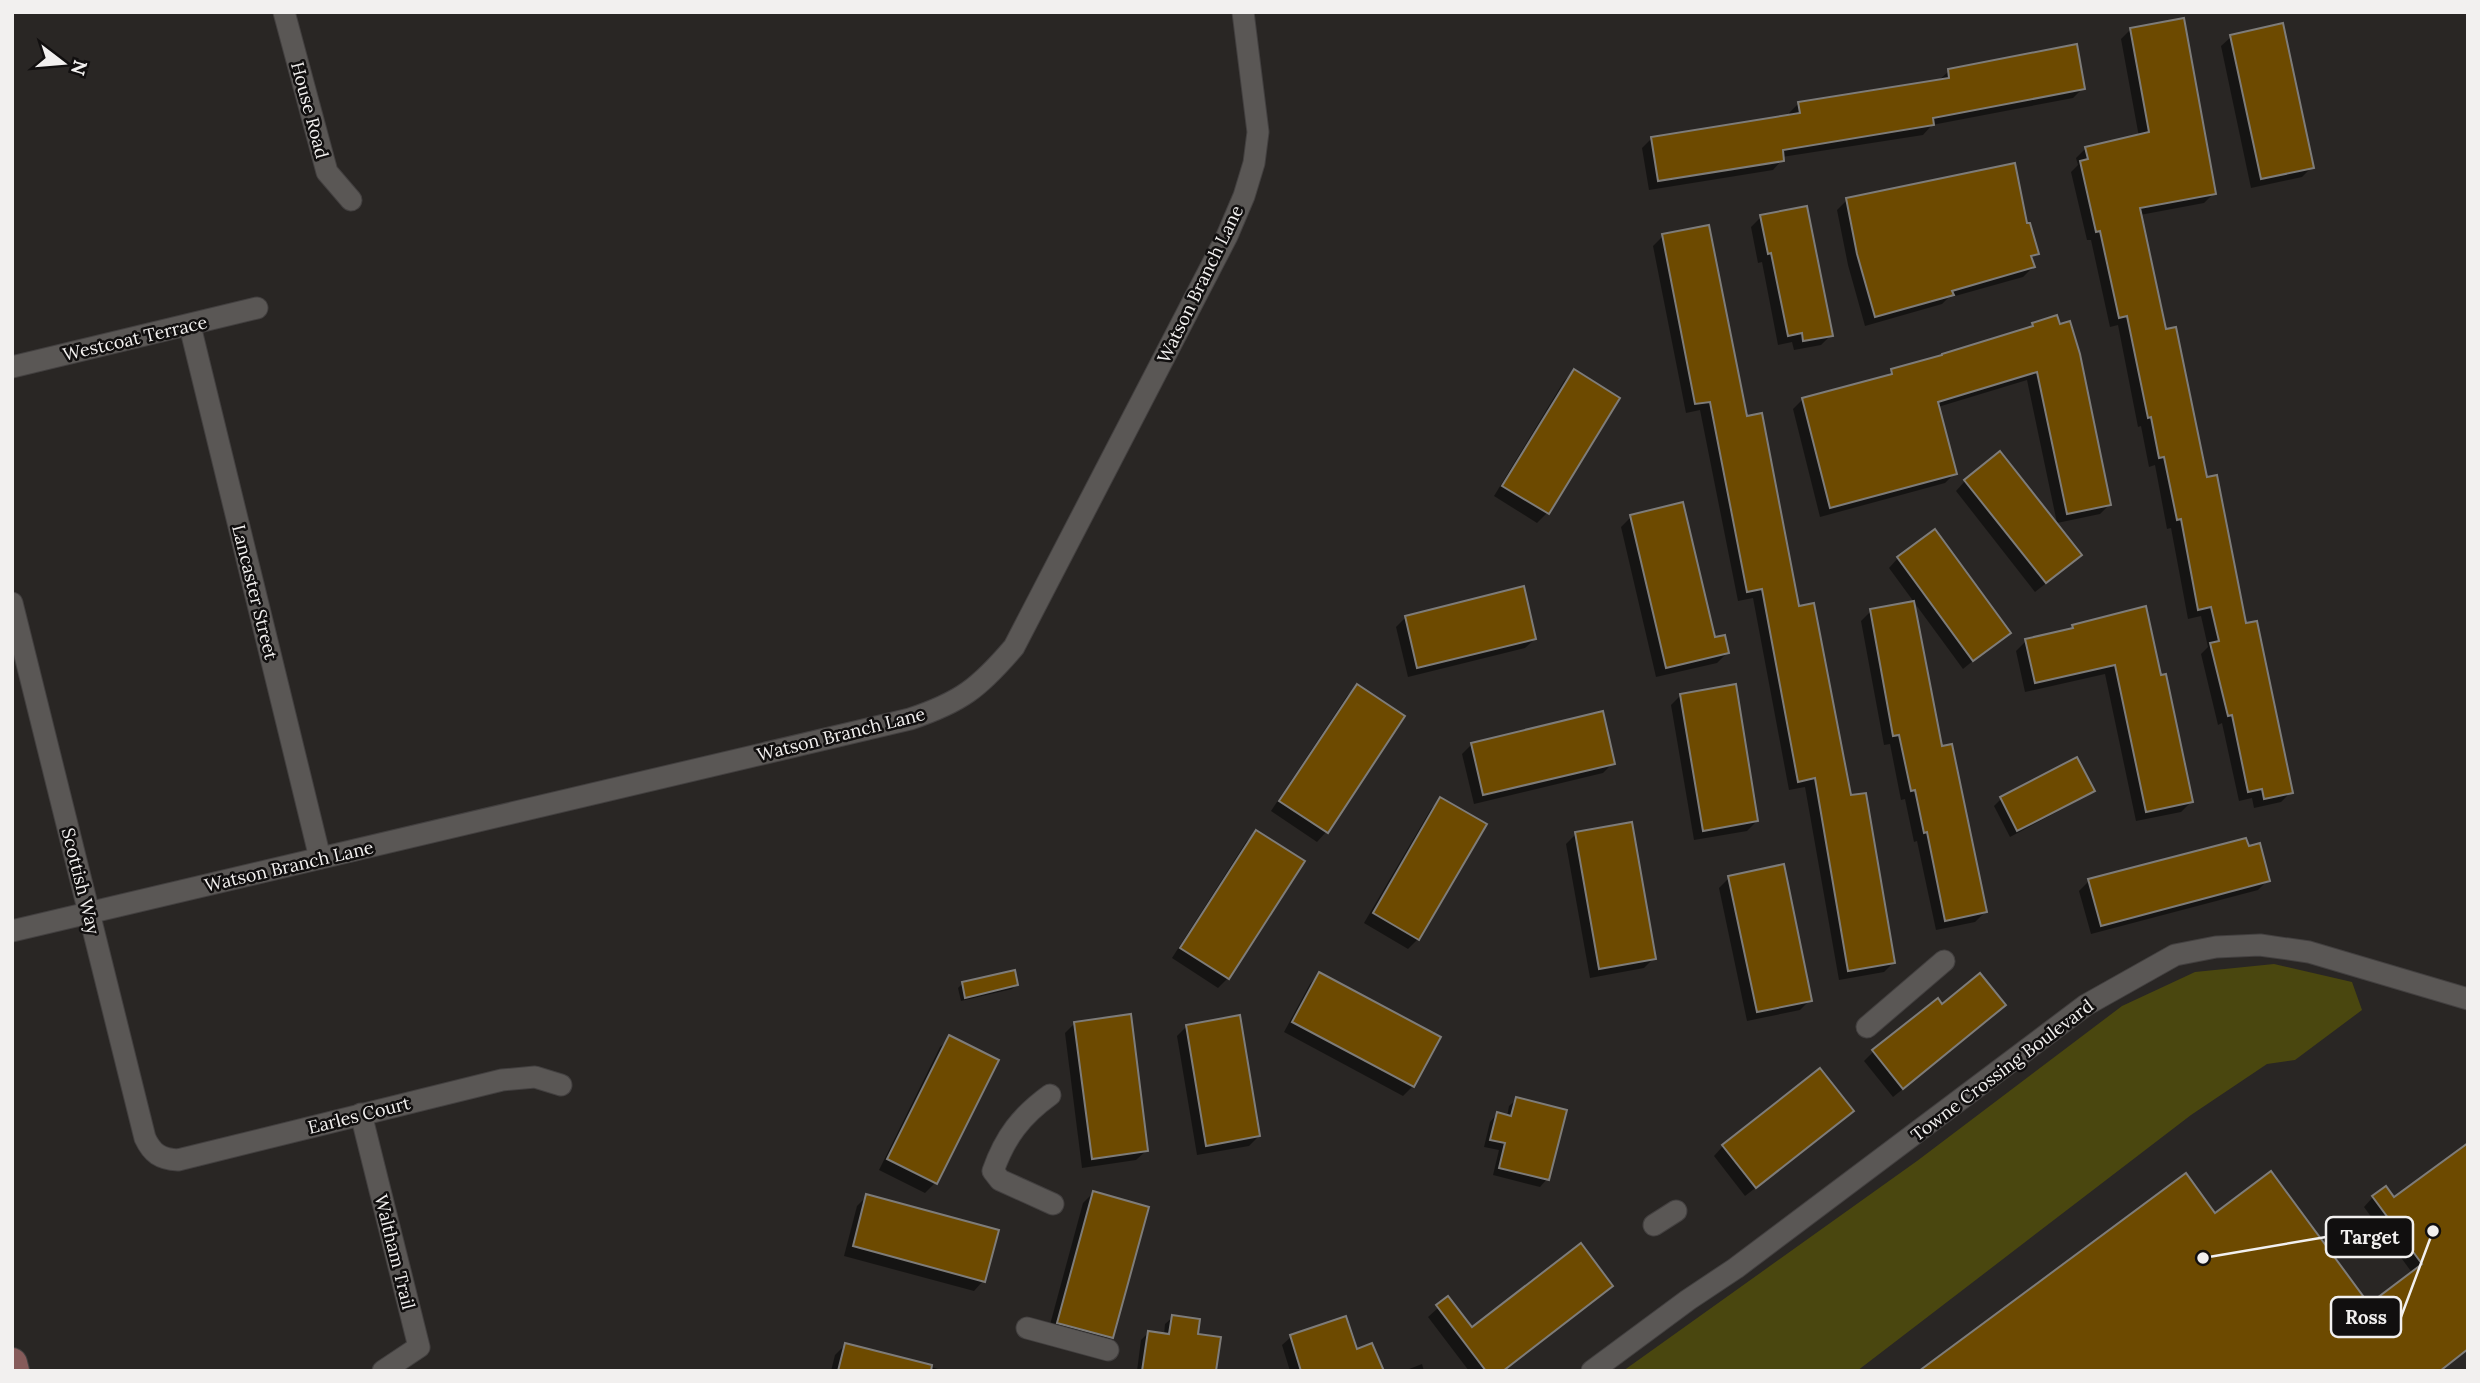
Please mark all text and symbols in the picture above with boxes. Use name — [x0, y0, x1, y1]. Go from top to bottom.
north arrow — [28, 28, 98, 98]
text: N — [66, 57, 93, 78]
street label: House Road — [286, 59, 334, 161]
street label: Watson Branch Lane — [1152, 201, 1248, 367]
street label: Westcoat Terrace — [61, 310, 210, 366]
street label: Lancaster Street — [227, 522, 283, 662]
street label: Watson Branch Lane — [754, 702, 928, 766]
street label: Scottish Way — [57, 825, 105, 937]
street label: Watson Branch Lane — [202, 835, 376, 897]
street label: Towne Crossing Boulevard — [1906, 994, 2098, 1146]
street label: Earles Court — [305, 1091, 413, 1139]
street label: Waltham Trail — [370, 1192, 420, 1312]
callout: Target — [2326, 1217, 2413, 1257]
text: Target — [2340, 1225, 2401, 1249]
callout: Ross — [2331, 1297, 2401, 1337]
text: Ross — [2345, 1305, 2387, 1329]

